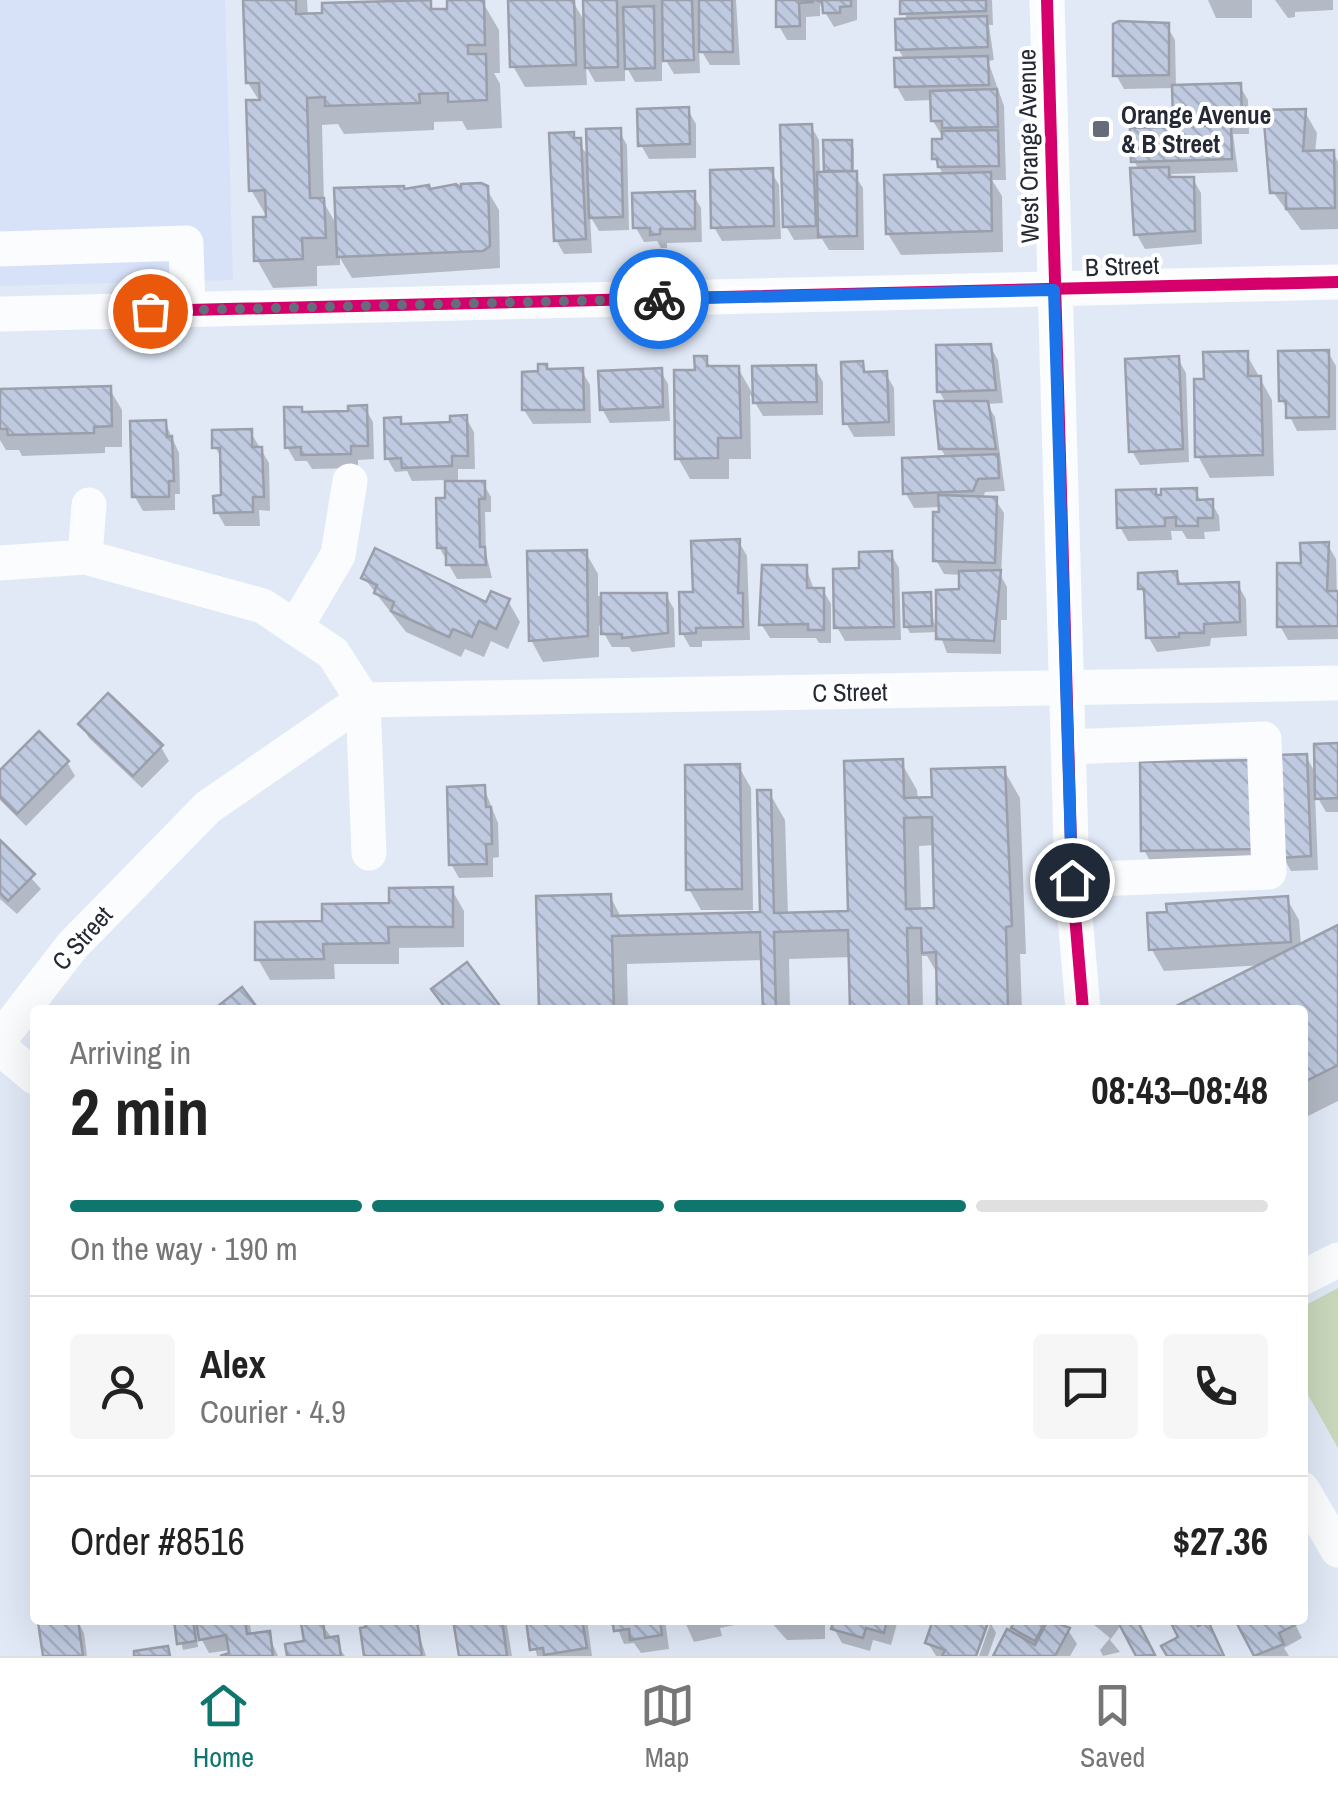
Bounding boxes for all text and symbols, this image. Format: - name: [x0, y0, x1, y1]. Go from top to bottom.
- street label: West Orange Avenue: [1009, 49, 1047, 243]
- place label: Orange Avenue & B Street: [1121, 98, 1271, 161]
- marker: Orange Avenue & B Street: [1090, 118, 1112, 140]
- street label: B Street: [1084, 248, 1160, 284]
- courier: [609, 249, 709, 349]
- pin: [108, 269, 193, 354]
- icon: bike: [632, 272, 687, 327]
- icon: bag: [123, 284, 178, 339]
- street label: C Street: [812, 674, 888, 710]
- pin: [1030, 838, 1115, 923]
- icon: home: [1045, 853, 1100, 908]
- street label: C Street: [44, 898, 120, 977]
- text: Arriving in: [70, 1031, 191, 1074]
- text: 08:43–08:48: [1091, 1065, 1268, 1116]
- text: 2 min: [70, 1068, 209, 1155]
- text: On the way · 190 m: [70, 1227, 298, 1270]
- button: person: [70, 1334, 175, 1439]
- button: chat: [1033, 1334, 1138, 1439]
- button: phone: [1163, 1334, 1268, 1439]
- text: Alex: [200, 1339, 266, 1390]
- text: Courier · 4.9: [200, 1390, 346, 1433]
- text: Order #8516: [70, 1516, 245, 1567]
- text: $27.36: [1173, 1516, 1268, 1567]
- tab: Home: [193, 1678, 254, 1776]
- tab: Map: [640, 1678, 695, 1776]
- tab: Saved: [1080, 1678, 1145, 1776]

